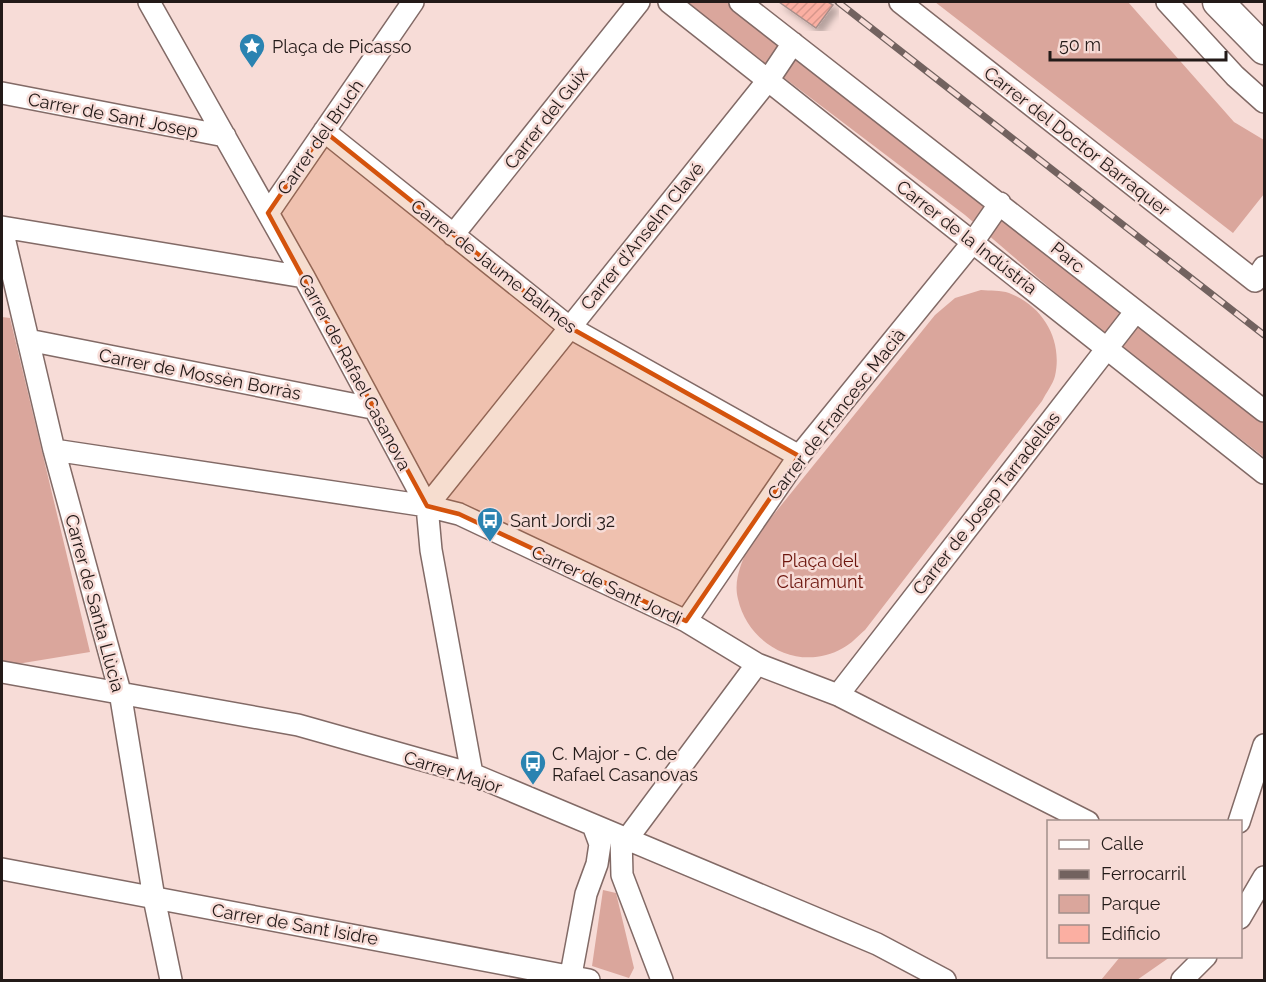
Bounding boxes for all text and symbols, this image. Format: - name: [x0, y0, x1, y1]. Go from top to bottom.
- scale bar: [1050, 24, 1226, 62]
- place icon: Plaça de Picasso: [237, 31, 267, 69]
- text: 50 m: [1059, 34, 1101, 55]
- place label: Plaça de Picasso: [272, 36, 412, 57]
- street label: Carrer del Doctor Barraquer: [980, 62, 1174, 220]
- street label: Carrer del Guix: [500, 63, 592, 173]
- street label: Carrer del Bruch: [272, 75, 368, 199]
- street label: Carrer de Sant Josep: [26, 88, 200, 142]
- street label: Carrer d'Anselm Clavé: [576, 158, 708, 314]
- street label: Carrer de la Indústria: [892, 176, 1042, 298]
- street label: Carrer de Jaume Balmes: [407, 195, 581, 337]
- street label: Parc: [1047, 237, 1089, 277]
- street label: Carrer de Rafael Casanova: [294, 270, 416, 474]
- street label: Carrer de Francesc Macià: [763, 324, 909, 504]
- street label: Carrer de Mossèn Borràs: [97, 344, 303, 404]
- street label: Carrer de Josep Tarradellas: [908, 407, 1064, 599]
- bus stop icon: Sant Jordi 32: [475, 505, 505, 543]
- place label: Sant Jordi 32: [510, 510, 615, 531]
- street label: Carrer de Santa Llùcia: [61, 512, 129, 694]
- street label: Carrer de Sant Jordi: [528, 541, 686, 629]
- park label: Plaça del Claramunt: [777, 550, 863, 592]
- place label: C. Major - C. de Rafael Casanovas: [552, 743, 698, 785]
- street label: Carrer Major: [401, 746, 505, 798]
- bus stop icon: C. Major - C. de Rafael Casanovas: [518, 748, 548, 786]
- legend: [1047, 820, 1242, 958]
- text: Calle: [1101, 833, 1144, 854]
- text: Ferrocarril: [1101, 863, 1186, 884]
- text: Parque: [1101, 893, 1161, 914]
- street label: Carrer de Sant Isidre: [210, 899, 380, 949]
- text: Edificio: [1101, 923, 1161, 944]

